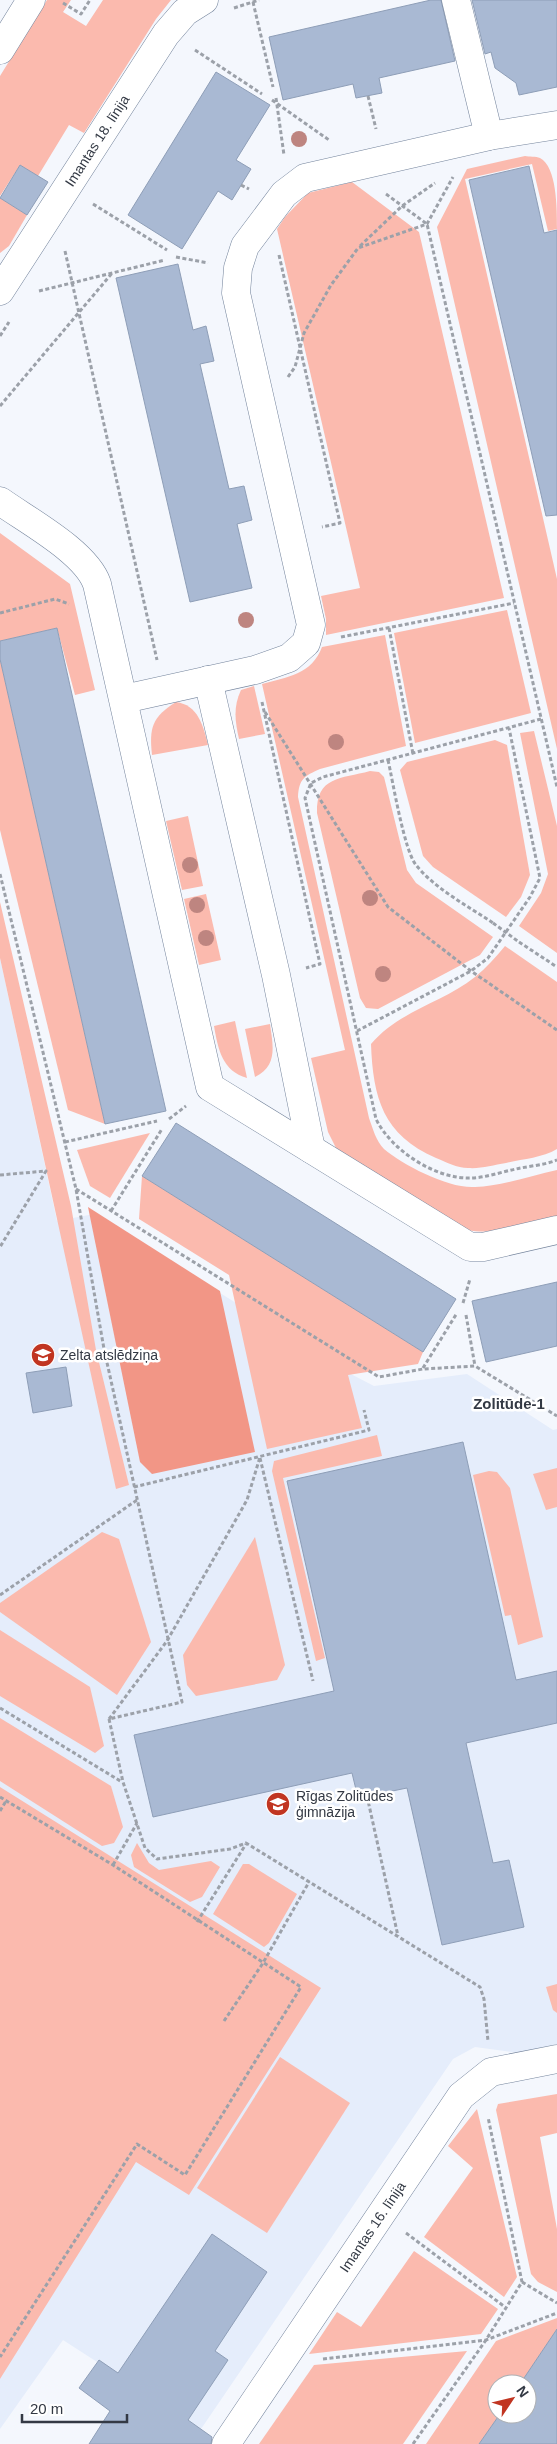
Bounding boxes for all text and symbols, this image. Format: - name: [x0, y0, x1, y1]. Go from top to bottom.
- street label: Imantas 18. līnija: [62, 92, 133, 189]
- school or university icon: Zelta atslēdziņa: [30, 1342, 56, 1368]
- place label: Zelta atslēdziņa: [60, 1347, 158, 1363]
- district label: Zolitūde-1: [473, 1395, 545, 1412]
- place label: Rīgas Zolitūdes ģimnāzija: [296, 1788, 393, 1820]
- school or university icon: Rīgas Zolitūdes ģimnāzija: [265, 1791, 291, 1817]
- street label: Imantas 16. līnija: [336, 2178, 409, 2275]
- north arrow: [487, 2374, 537, 2424]
- text: N: [513, 2383, 532, 2400]
- scale bar: [22, 2392, 128, 2424]
- text: 20 m: [30, 2400, 63, 2417]

